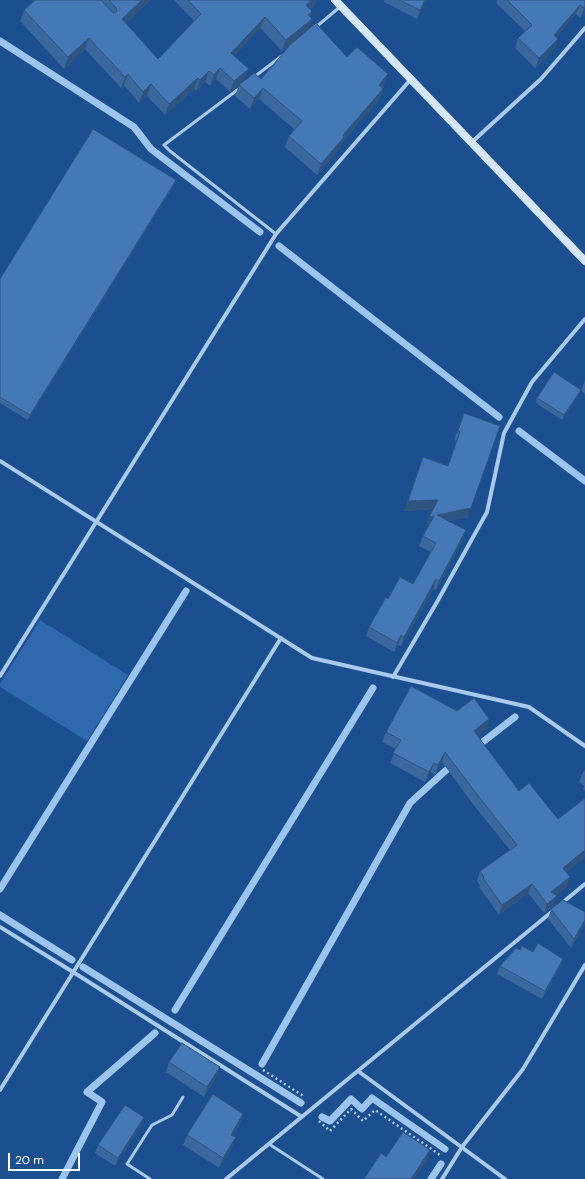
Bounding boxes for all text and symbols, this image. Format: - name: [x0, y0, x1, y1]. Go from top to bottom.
- scale bar: [10, 1145, 82, 1171]
- text: 20 m: [15, 1152, 44, 1168]

